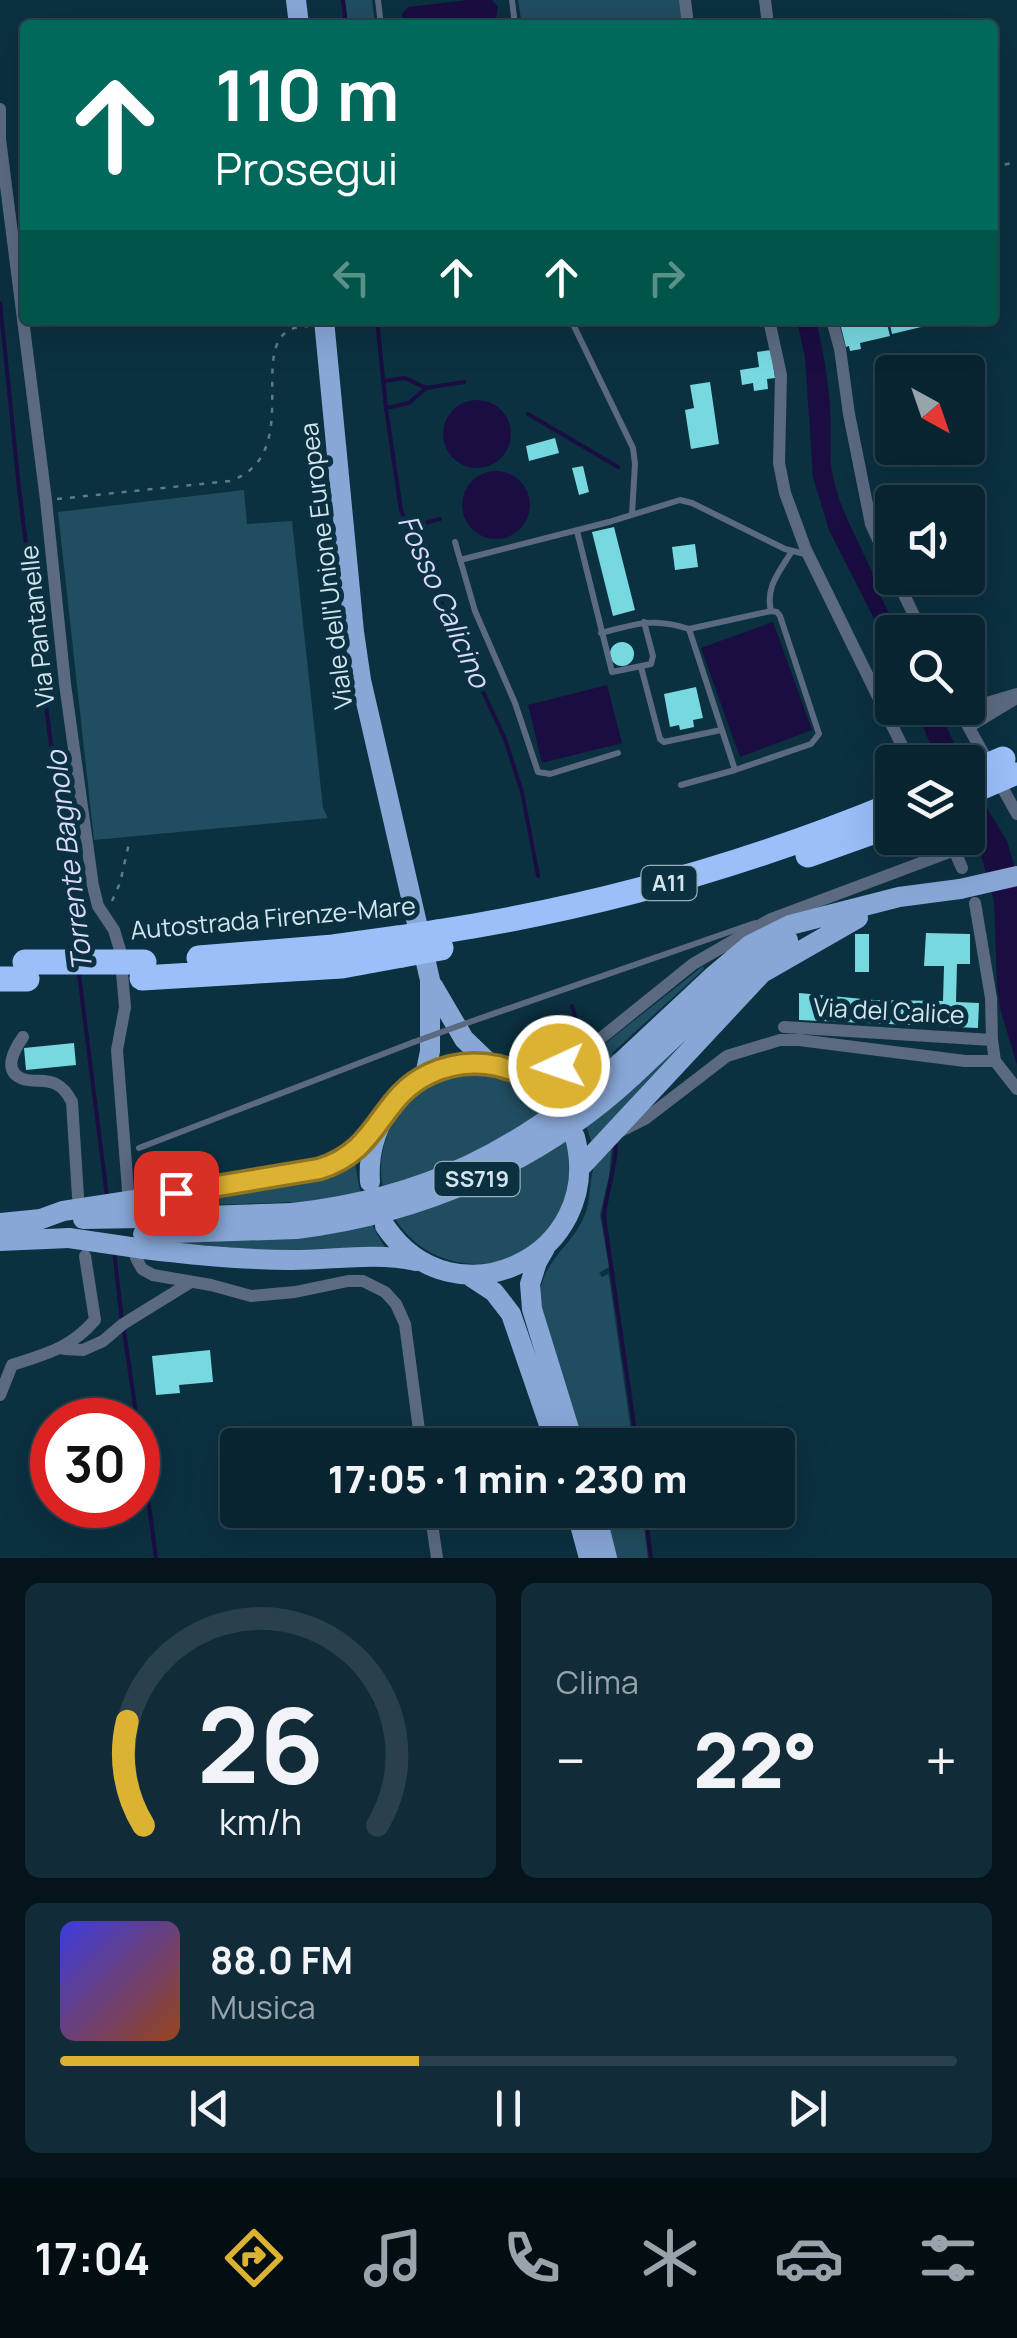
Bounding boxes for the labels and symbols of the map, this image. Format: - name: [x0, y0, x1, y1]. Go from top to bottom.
- north arrow: [875, 355, 985, 465]
- street label: Viale dell'Unione Europea: [291, 421, 360, 711]
- water label: Fosso Calicino: [390, 508, 500, 694]
- street label: Via Pantanelle: [11, 544, 62, 709]
- water label: Torrente Bagnolo: [35, 747, 100, 973]
- road number: A11: [642, 866, 696, 900]
- street label: Autostrada Firenze-Mare: [129, 888, 417, 947]
- street label: Via del Calice: [813, 989, 965, 1032]
- position arrow: [507, 1014, 611, 1118]
- pin: [134, 1151, 219, 1236]
- road number: SS719: [434, 1162, 520, 1196]
- speed limit sign: 30: [30, 1398, 160, 1528]

